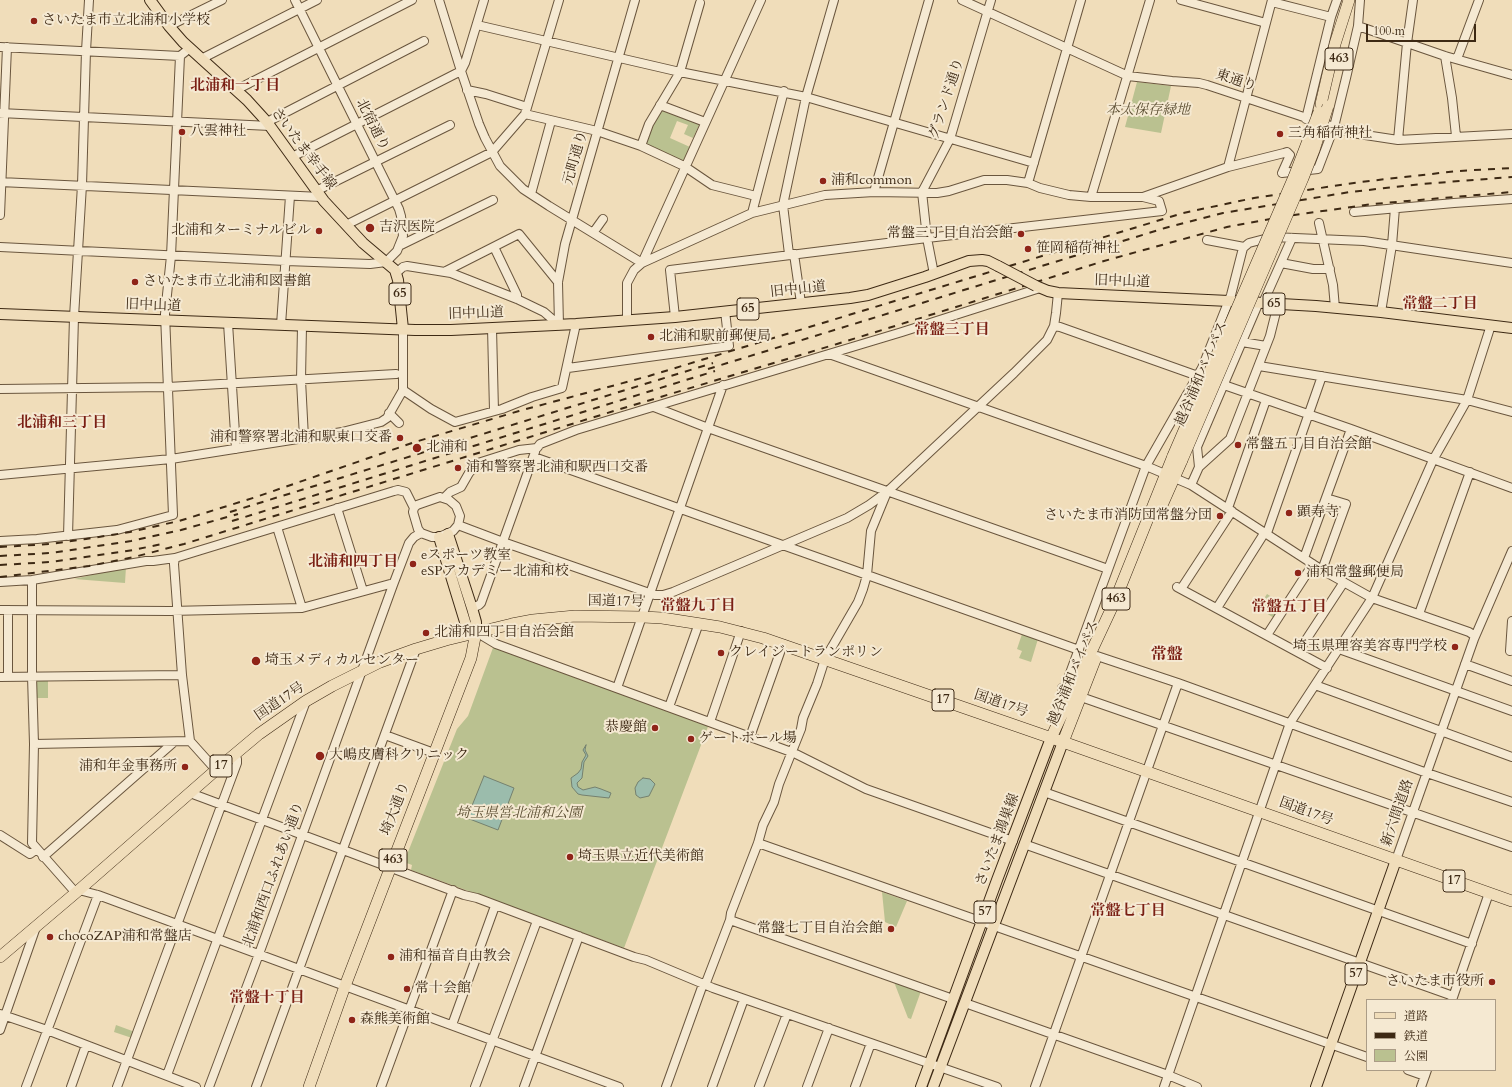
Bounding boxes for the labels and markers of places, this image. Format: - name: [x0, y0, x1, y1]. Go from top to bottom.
- place label: さいたま市立北浦和小学校: [42, 13, 210, 29]
- marker: さいたま市立北浦和小学校: [29, 16, 39, 26]
- place label: 八雲神社: [190, 124, 246, 140]
- place label: 三角稲荷神社: [1288, 126, 1372, 142]
- marker: 八雲神社: [177, 127, 187, 137]
- marker: 三角稲荷神社: [1275, 129, 1285, 139]
- place label: 浦和common: [831, 173, 912, 189]
- marker: 浦和common: [818, 176, 828, 186]
- place label: 吉沢医院: [379, 220, 435, 236]
- marker: 吉沢医院: [364, 222, 376, 234]
- place label: 北浦和ターミナルビル: [171, 223, 311, 239]
- marker: 北浦和ターミナルビル: [314, 226, 324, 236]
- place label: 常盤三丁目自治会館: [887, 226, 1013, 242]
- marker: 常盤三丁目自治会館: [1016, 229, 1026, 239]
- place label: 笹岡稲荷神社: [1036, 241, 1120, 257]
- marker: 笹岡稲荷神社: [1023, 244, 1033, 254]
- place label: さいたま市立北浦和図書館: [143, 274, 311, 290]
- marker: さいたま市立北浦和図書館: [130, 277, 140, 287]
- place label: 北浦和駅前郵便局: [659, 329, 771, 345]
- marker: 北浦和駅前郵便局: [646, 332, 656, 342]
- place label: 浦和警察署北浦和駅東口交番: [210, 430, 392, 446]
- marker: 浦和警察署北浦和駅東口交番: [395, 433, 405, 443]
- place label: 常盤五丁目自治会館: [1246, 437, 1372, 453]
- place label: 北浦和: [426, 440, 468, 456]
- marker: 常盤五丁目自治会館: [1233, 440, 1243, 450]
- marker: 北浦和: [411, 442, 423, 454]
- place label: 浦和警察署北浦和駅西口交番: [466, 460, 648, 476]
- marker: 浦和警察署北浦和駅西口交番: [453, 463, 463, 473]
- place label: 顕寿寺: [1297, 505, 1339, 521]
- place label: さいたま市消防団常盤分団: [1044, 508, 1212, 524]
- marker: 顕寿寺: [1284, 508, 1294, 518]
- marker: さいたま市消防団常盤分団: [1215, 511, 1225, 521]
- place label: eスポーツ教室 eSPアカデミー北浦和校: [421, 548, 569, 580]
- marker: eスポーツ教室 eSPアカデミー北浦和校: [408, 559, 418, 569]
- place label: 浦和常盤郵便局: [1306, 565, 1404, 581]
- marker: 浦和常盤郵便局: [1293, 568, 1303, 578]
- place label: 北浦和四丁目自治会館: [434, 625, 574, 641]
- marker: 北浦和四丁目自治会館: [421, 628, 431, 638]
- place label: 埼玉県理容美容専門学校: [1293, 639, 1447, 655]
- marker: 埼玉県理容美容専門学校: [1450, 642, 1460, 652]
- place label: クレイジートランポリン: [729, 645, 883, 661]
- marker: クレイジートランポリン: [716, 648, 726, 658]
- place label: 埼玉メディカルセンター: [265, 653, 419, 669]
- marker: 埼玉メディカルセンター: [250, 655, 262, 667]
- place label: 恭慶館: [605, 720, 647, 736]
- marker: 恭慶館: [650, 723, 660, 733]
- place label: ゲートボール場: [699, 731, 797, 747]
- marker: ゲートボール場: [686, 734, 696, 744]
- place label: 大嶋皮膚科クリニック: [329, 748, 469, 764]
- marker: 大嶋皮膚科クリニック: [314, 750, 326, 762]
- place label: 浦和年金事務所: [79, 759, 177, 775]
- marker: 浦和年金事務所: [180, 762, 190, 772]
- place label: 埼玉県立近代美術館: [578, 849, 704, 865]
- marker: 埼玉県立近代美術館: [565, 852, 575, 862]
- place label: 常盤七丁目自治会館: [757, 921, 883, 937]
- marker: 常盤七丁目自治会館: [886, 924, 896, 934]
- place label: chocoZAP浦和常盤店: [58, 929, 192, 945]
- marker: chocoZAP浦和常盤店: [45, 932, 55, 942]
- place label: 浦和福音自由教会: [399, 949, 511, 965]
- marker: 浦和福音自由教会: [386, 952, 396, 962]
- place label: さいたま市役所: [1386, 974, 1484, 990]
- marker: さいたま市役所: [1487, 977, 1497, 987]
- place label: 常十会館: [415, 981, 471, 997]
- marker: 常十会館: [402, 984, 412, 994]
- place label: 森熊美術館: [360, 1012, 430, 1028]
- marker: 森熊美術館: [347, 1015, 357, 1025]

